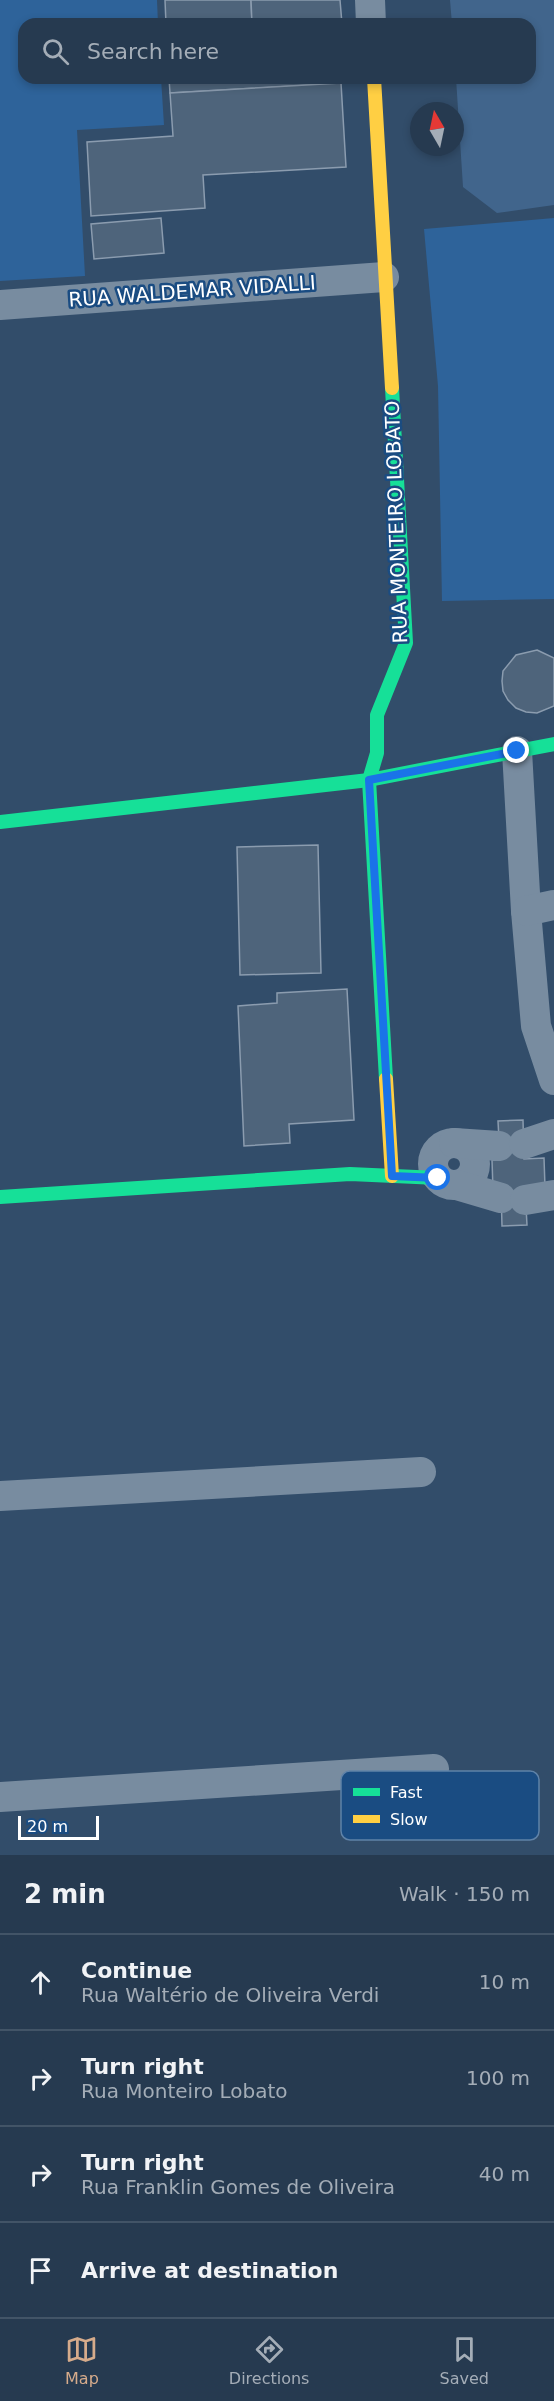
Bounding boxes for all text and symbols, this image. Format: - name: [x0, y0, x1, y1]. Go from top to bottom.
- search box: [18, 18, 536, 84]
- icon: search: [39, 35, 72, 68]
- text: Search here: [87, 39, 219, 64]
- north arrow: [410, 102, 464, 156]
- street label: RUA WALDEMAR VIDALLI: [68, 270, 316, 312]
- street label: RUA MONTEIRO LOBATO: [380, 400, 412, 644]
- route end: [503, 737, 529, 763]
- route start: [424, 1164, 450, 1190]
- legend: [341, 1771, 539, 1840]
- text: Fast: [390, 1783, 422, 1802]
- text: Slow: [390, 1810, 427, 1829]
- scale bar: [18, 1813, 99, 1840]
- text: 20 m: [27, 1817, 68, 1836]
- text: 2 min: [24, 1879, 106, 1909]
- text: Walk · 150 m: [399, 1882, 530, 1906]
- text: Continue: [81, 1958, 192, 1983]
- icon: ahead: [24, 1966, 57, 1999]
- text: 10 m: [479, 1970, 530, 1994]
- text: Rua Waltério de Oliveira Verdi: [81, 1983, 379, 2007]
- text: Turn right: [81, 2054, 204, 2079]
- icon: right: [24, 2062, 57, 2095]
- text: 100 m: [466, 2066, 530, 2090]
- text: Rua Monteiro Lobato: [81, 2079, 288, 2103]
- text: Turn right: [81, 2150, 204, 2175]
- icon: right: [24, 2158, 57, 2191]
- text: 40 m: [479, 2162, 530, 2186]
- text: Rua Franklin Gomes de Oliveira: [81, 2175, 395, 2199]
- icon: arrive: [24, 2254, 57, 2287]
- text: Arrive at destination: [81, 2258, 338, 2283]
- tab: Map: [65, 2333, 99, 2388]
- tab: Directions: [229, 2333, 309, 2388]
- tab: Saved: [440, 2333, 489, 2388]

